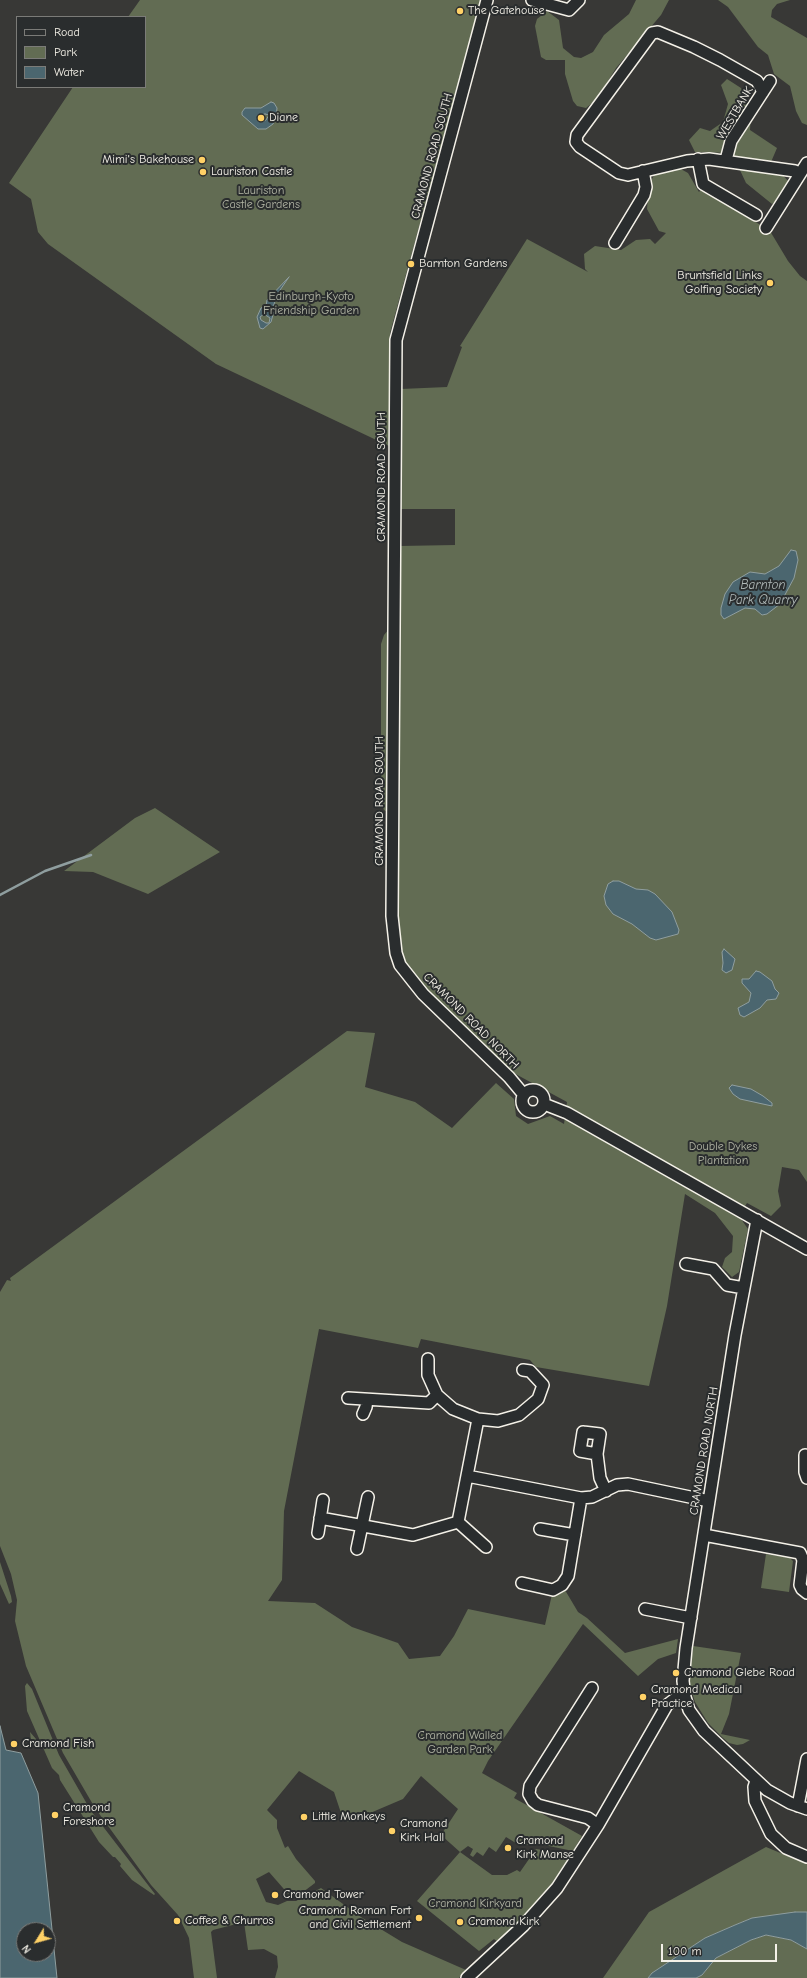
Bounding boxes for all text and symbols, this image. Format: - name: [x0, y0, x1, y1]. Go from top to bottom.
- place label: The Gatehouse: [468, 4, 544, 18]
- marker: The Gatehouse: [455, 6, 465, 16]
- legend: [16, 16, 146, 88]
- text: Road: [54, 25, 80, 39]
- text: Park: [54, 45, 77, 59]
- text: Water: [54, 65, 84, 79]
- street label: WESTBANK: [713, 84, 757, 142]
- street label: CRAMOND ROAD SOUTH: [408, 92, 456, 220]
- place label: Diane: [269, 111, 298, 125]
- marker: Diane: [256, 113, 266, 123]
- place label: Mimi's Bakehouse: [102, 153, 194, 167]
- marker: Mimi's Bakehouse: [197, 155, 207, 165]
- place label: Lauriston Castle: [211, 165, 292, 179]
- marker: Lauriston Castle: [198, 167, 208, 177]
- park label: Lauriston Castle Gardens: [222, 184, 300, 212]
- place label: Barnton Gardens: [419, 257, 507, 271]
- marker: Barnton Gardens: [406, 259, 416, 269]
- place label: Bruntsfield Links Golfing Society: [677, 269, 762, 297]
- marker: Bruntsfield Links Golfing Society: [765, 278, 775, 288]
- park label: Edinburgh-Kyoto Friendship Garden: [263, 290, 359, 318]
- street label: CRAMOND ROAD SOUTH: [375, 412, 389, 542]
- water label: Barnton Park Quarry: [729, 577, 797, 608]
- street label: CRAMOND ROAD SOUTH: [373, 736, 387, 866]
- street label: CRAMOND ROAD NORTH: [420, 970, 522, 1072]
- park label: Double Dykes Plantation: [689, 1140, 757, 1168]
- street label: CRAMOND ROAD NORTH: [687, 1386, 721, 1516]
- place label: Cramond Glebe Road: [684, 1666, 795, 1680]
- marker: Cramond Glebe Road: [671, 1668, 681, 1678]
- place label: Cramond Medical Practice: [651, 1683, 742, 1711]
- marker: Cramond Medical Practice: [638, 1692, 648, 1702]
- park label: Cramond Walled Garden Park: [418, 1729, 502, 1757]
- place label: Cramond Fish: [22, 1737, 94, 1751]
- marker: Cramond Fish: [9, 1739, 19, 1749]
- place label: Cramond Foreshore: [63, 1801, 114, 1829]
- marker: Cramond Foreshore: [50, 1810, 60, 1820]
- place label: Little Monkeys: [312, 1810, 385, 1824]
- marker: Little Monkeys: [299, 1812, 309, 1822]
- place label: Cramond Kirk Hall: [400, 1817, 447, 1845]
- marker: Cramond Kirk Hall: [387, 1826, 397, 1836]
- place label: Cramond Kirk Manse: [516, 1834, 574, 1862]
- marker: Cramond Kirk Manse: [503, 1843, 513, 1853]
- place label: Cramond Tower: [283, 1888, 364, 1902]
- marker: Cramond Tower: [270, 1890, 280, 1900]
- park label: Cramond Kirkyard: [428, 1897, 522, 1911]
- place label: Cramond Roman Fort and Civil Settlement: [299, 1904, 411, 1932]
- marker: Cramond Roman Fort and Civil Settlement: [414, 1913, 424, 1923]
- place label: Coffee & Churros: [185, 1914, 273, 1928]
- place label: Cramond Kirk: [468, 1915, 539, 1929]
- marker: Coffee & Churros: [172, 1916, 182, 1926]
- marker: Cramond Kirk: [455, 1917, 465, 1927]
- north arrow: [16, 1922, 56, 1962]
- scale bar: [663, 1936, 779, 1962]
- text: N: [19, 1942, 34, 1956]
- text: 100 m: [668, 1944, 701, 1958]

